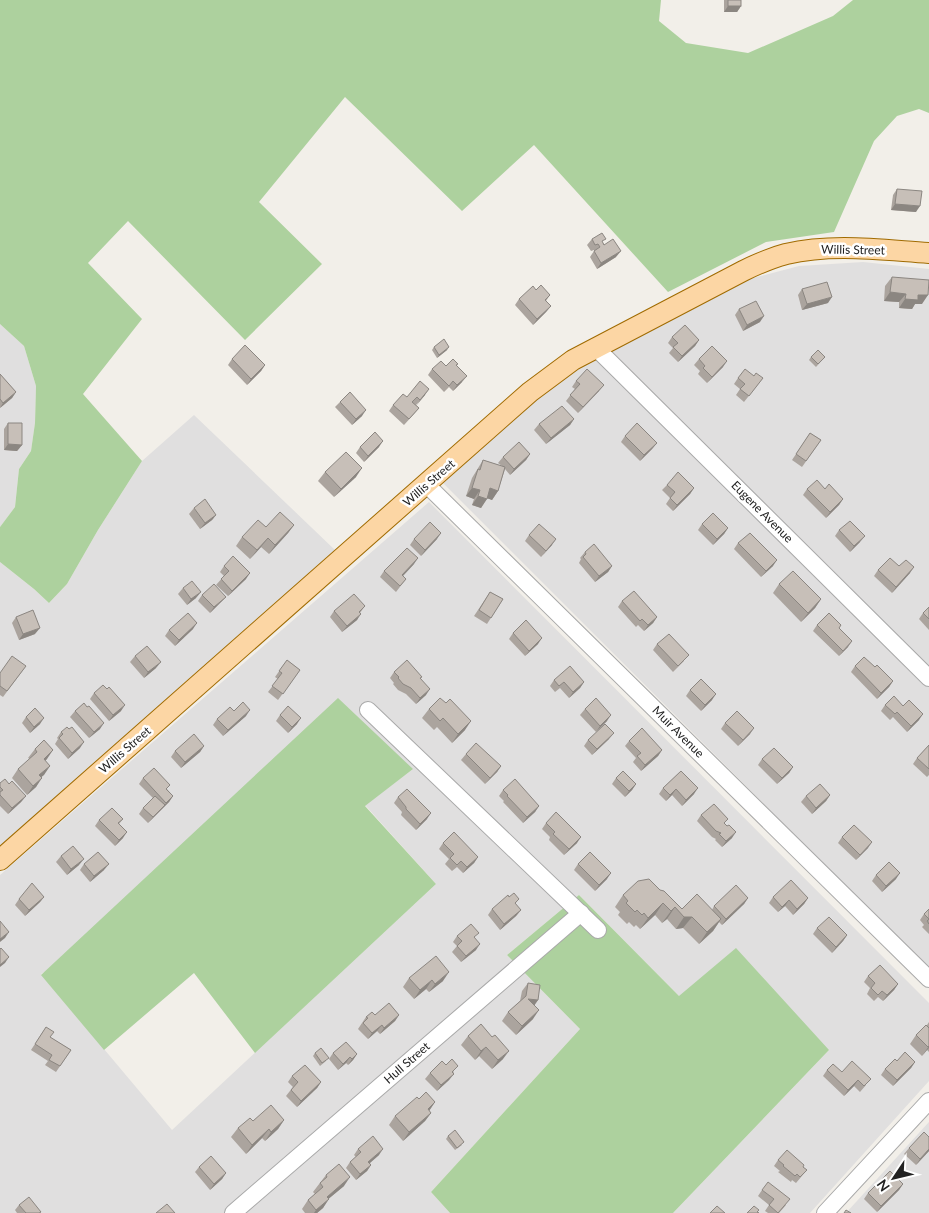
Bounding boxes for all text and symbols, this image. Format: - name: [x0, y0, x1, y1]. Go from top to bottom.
- street label: Willis Street: [821, 241, 886, 258]
- street label: Willis Street: [400, 456, 458, 509]
- street label: Eugene Avenue: [728, 478, 796, 546]
- street label: Muir Avenue: [649, 703, 707, 761]
- street label: Willis Street: [96, 723, 154, 776]
- street label: Hull Street: [381, 1038, 433, 1087]
- north arrow: [869, 1153, 919, 1203]
- text: N: [873, 1176, 893, 1195]

